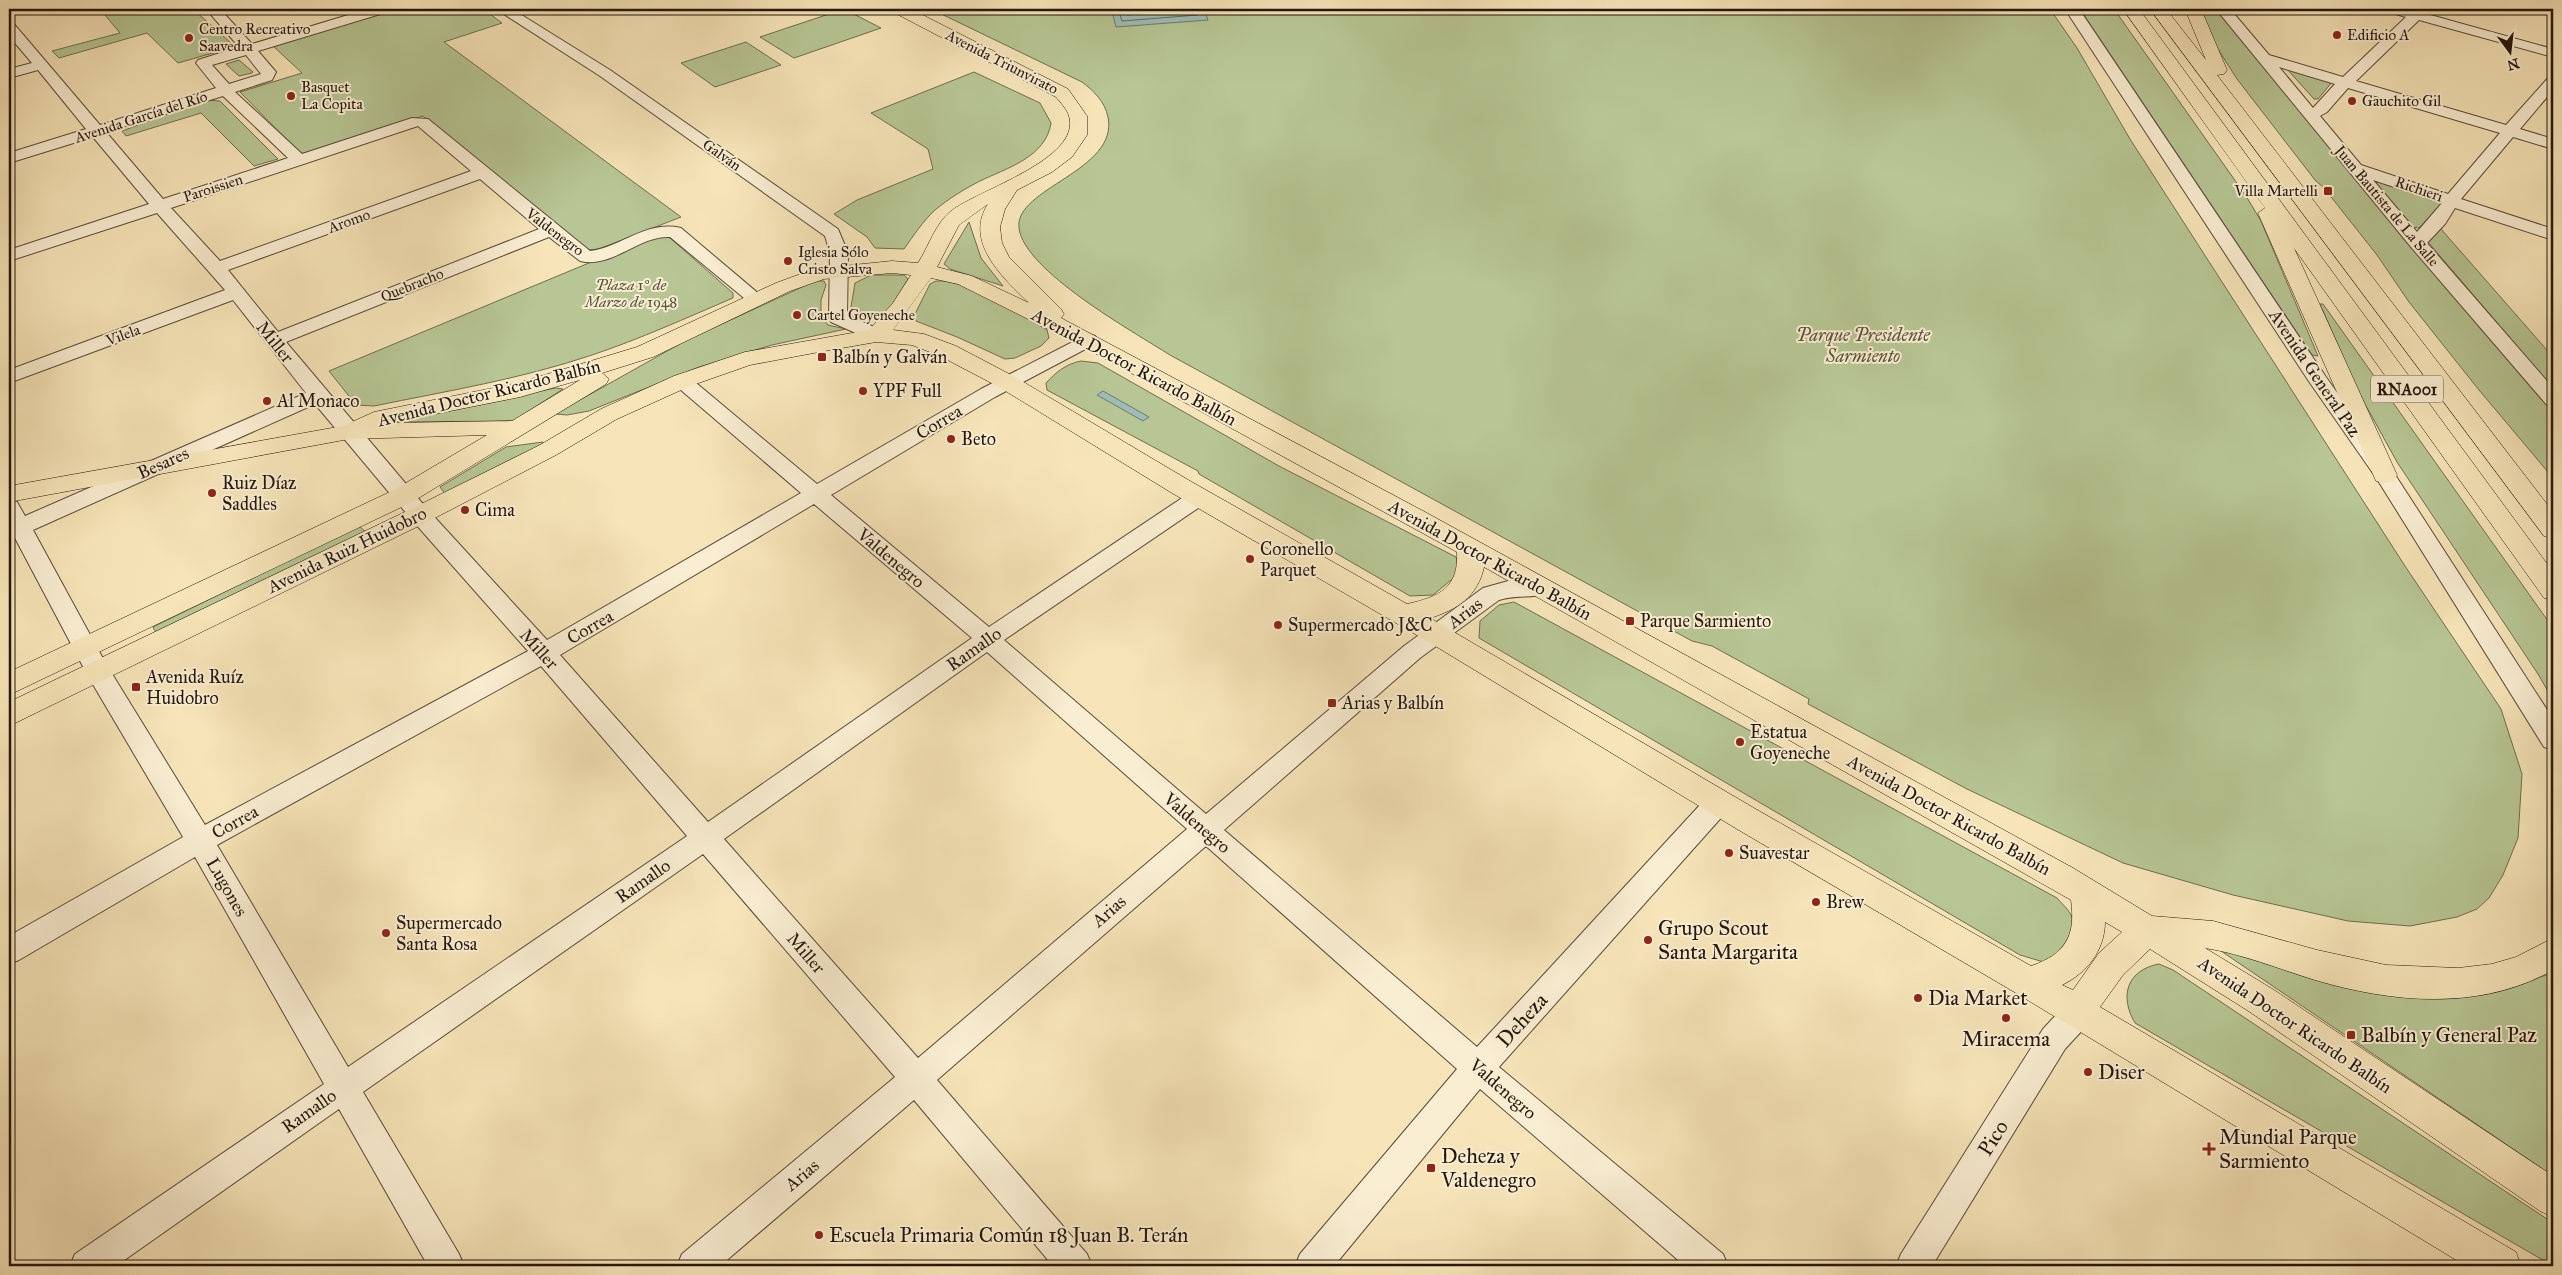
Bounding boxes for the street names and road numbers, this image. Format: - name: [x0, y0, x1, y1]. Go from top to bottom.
- street label: Avenida Triunvirato: [942, 25, 1062, 98]
- street label: Avenida García del Río: [72, 87, 210, 147]
- street label: Galván: [699, 135, 745, 175]
- street label: Juan Bautista de La Salle: [2329, 140, 2443, 271]
- street label: Paroissien: [181, 170, 245, 206]
- street label: Richieri: [2393, 172, 2445, 206]
- street label: Valdenegro: [522, 204, 588, 260]
- street label: Aromo: [325, 205, 373, 237]
- street label: Quebracho: [378, 264, 446, 306]
- street label: Avenida Doctor Ricardo Balbín: [1027, 303, 1240, 431]
- street label: Avenida General Paz: [2264, 304, 2366, 441]
- street label: Miller: [252, 317, 299, 368]
- street label: Vilela: [102, 320, 143, 350]
- street label: Avenida Doctor Ricardo Balbín: [374, 355, 603, 432]
- road number: RNA001: [2371, 376, 2443, 402]
- street label: Correa: [912, 400, 966, 444]
- street label: Besares: [134, 442, 192, 484]
- street label: Avenida Doctor Ricardo Balbín: [1384, 494, 1596, 625]
- street label: Avenida Ruiz Huidobro: [263, 502, 430, 599]
- street label: Valdenegro: [851, 523, 929, 593]
- street label: Arias: [1442, 593, 1487, 634]
- street label: Correa: [563, 605, 617, 649]
- street label: Ramallo: [942, 622, 1006, 676]
- street label: Miller: [515, 624, 563, 674]
- street label: Avenida Doctor Ricardo Balbín: [1843, 749, 2055, 880]
- street label: Valdenegro: [1158, 787, 1235, 859]
- street label: Correa: [208, 800, 262, 844]
- street label: Lugones: [201, 854, 253, 921]
- street label: Ramallo: [611, 854, 675, 908]
- street label: Arias: [1087, 890, 1131, 932]
- street label: Miller: [782, 928, 830, 978]
- street label: Avenida Doctor Ricardo Balbín: [2193, 951, 2396, 1098]
- street label: Deheza: [1491, 987, 1553, 1053]
- street label: Valdenegro: [1464, 1053, 1541, 1125]
- street label: Ramallo: [277, 1084, 341, 1138]
- street label: Pico: [1972, 1115, 2014, 1161]
- street label: Arias: [780, 1154, 824, 1196]

